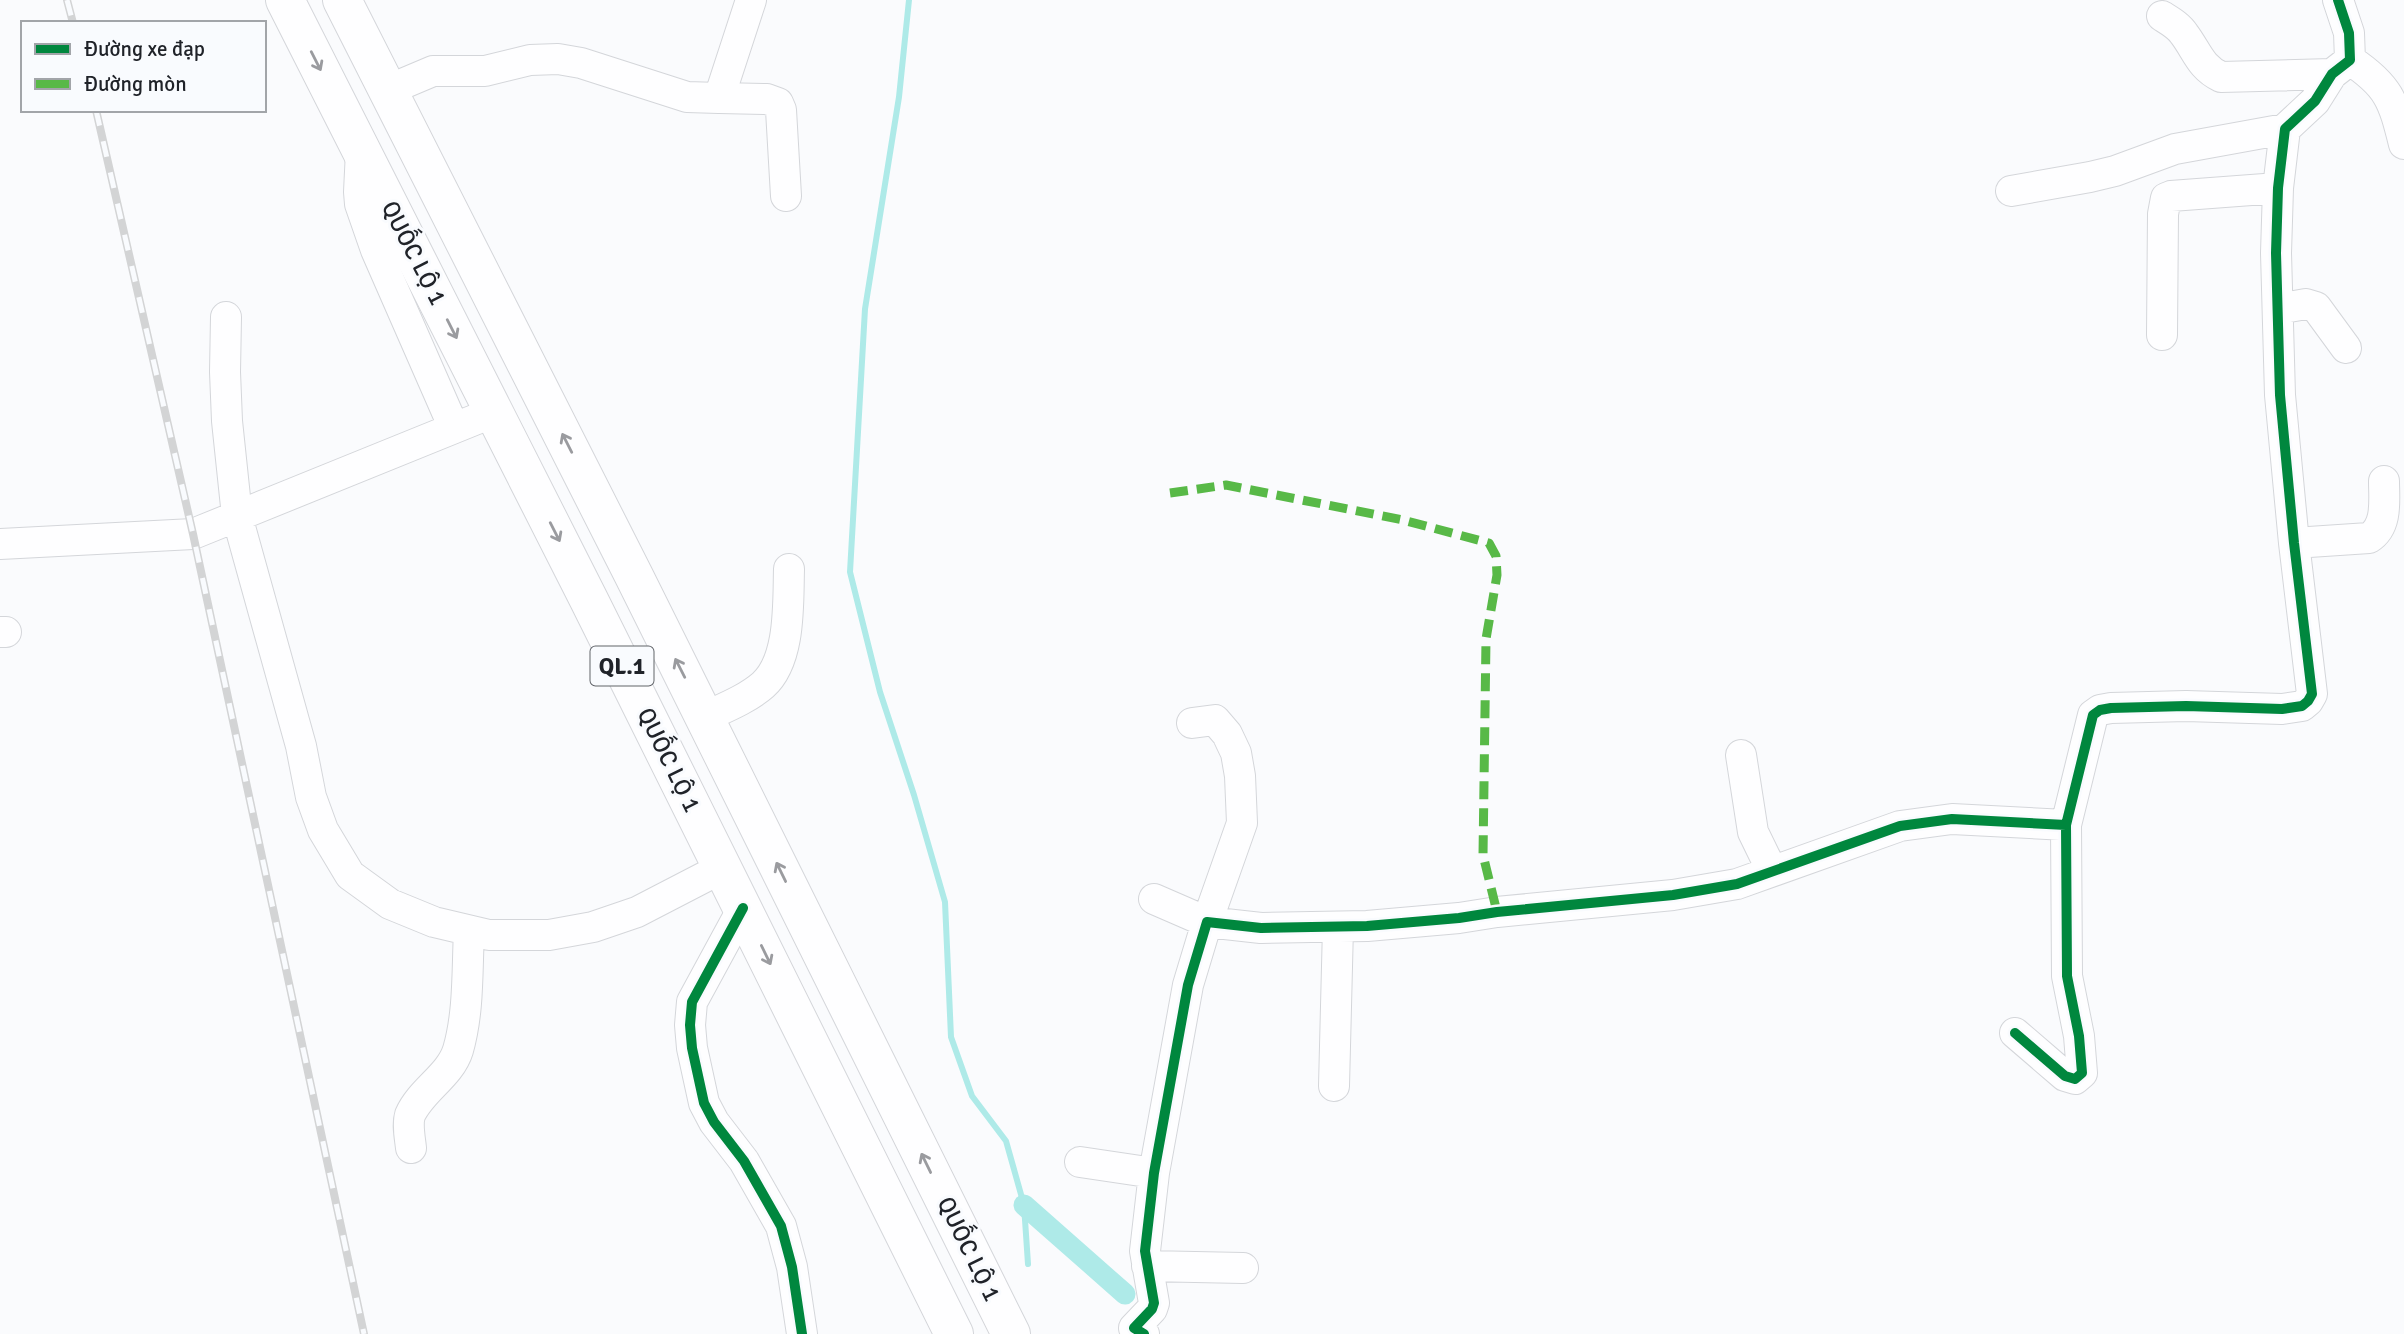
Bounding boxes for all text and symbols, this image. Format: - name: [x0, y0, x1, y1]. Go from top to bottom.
- legend: [21, 21, 266, 112]
- text: Đường xe đạp: [84, 36, 205, 62]
- one-way arrow: [309, 50, 323, 71]
- text: Đường mòn: [84, 71, 187, 97]
- street label: QUỐC LỘ 1: [375, 195, 456, 310]
- one-way arrow: [446, 318, 459, 339]
- one-way arrow: [559, 433, 573, 454]
- one-way arrow: [549, 521, 562, 542]
- road number: QL.1: [590, 646, 654, 686]
- one-way arrow: [673, 658, 687, 679]
- street label: QUỐC LỘ 1: [631, 701, 710, 817]
- one-way arrow: [774, 862, 788, 883]
- one-way arrow: [759, 944, 773, 965]
- one-way arrow: [919, 1153, 933, 1174]
- street label: QUỐC LỘ 1: [931, 1190, 1010, 1306]

